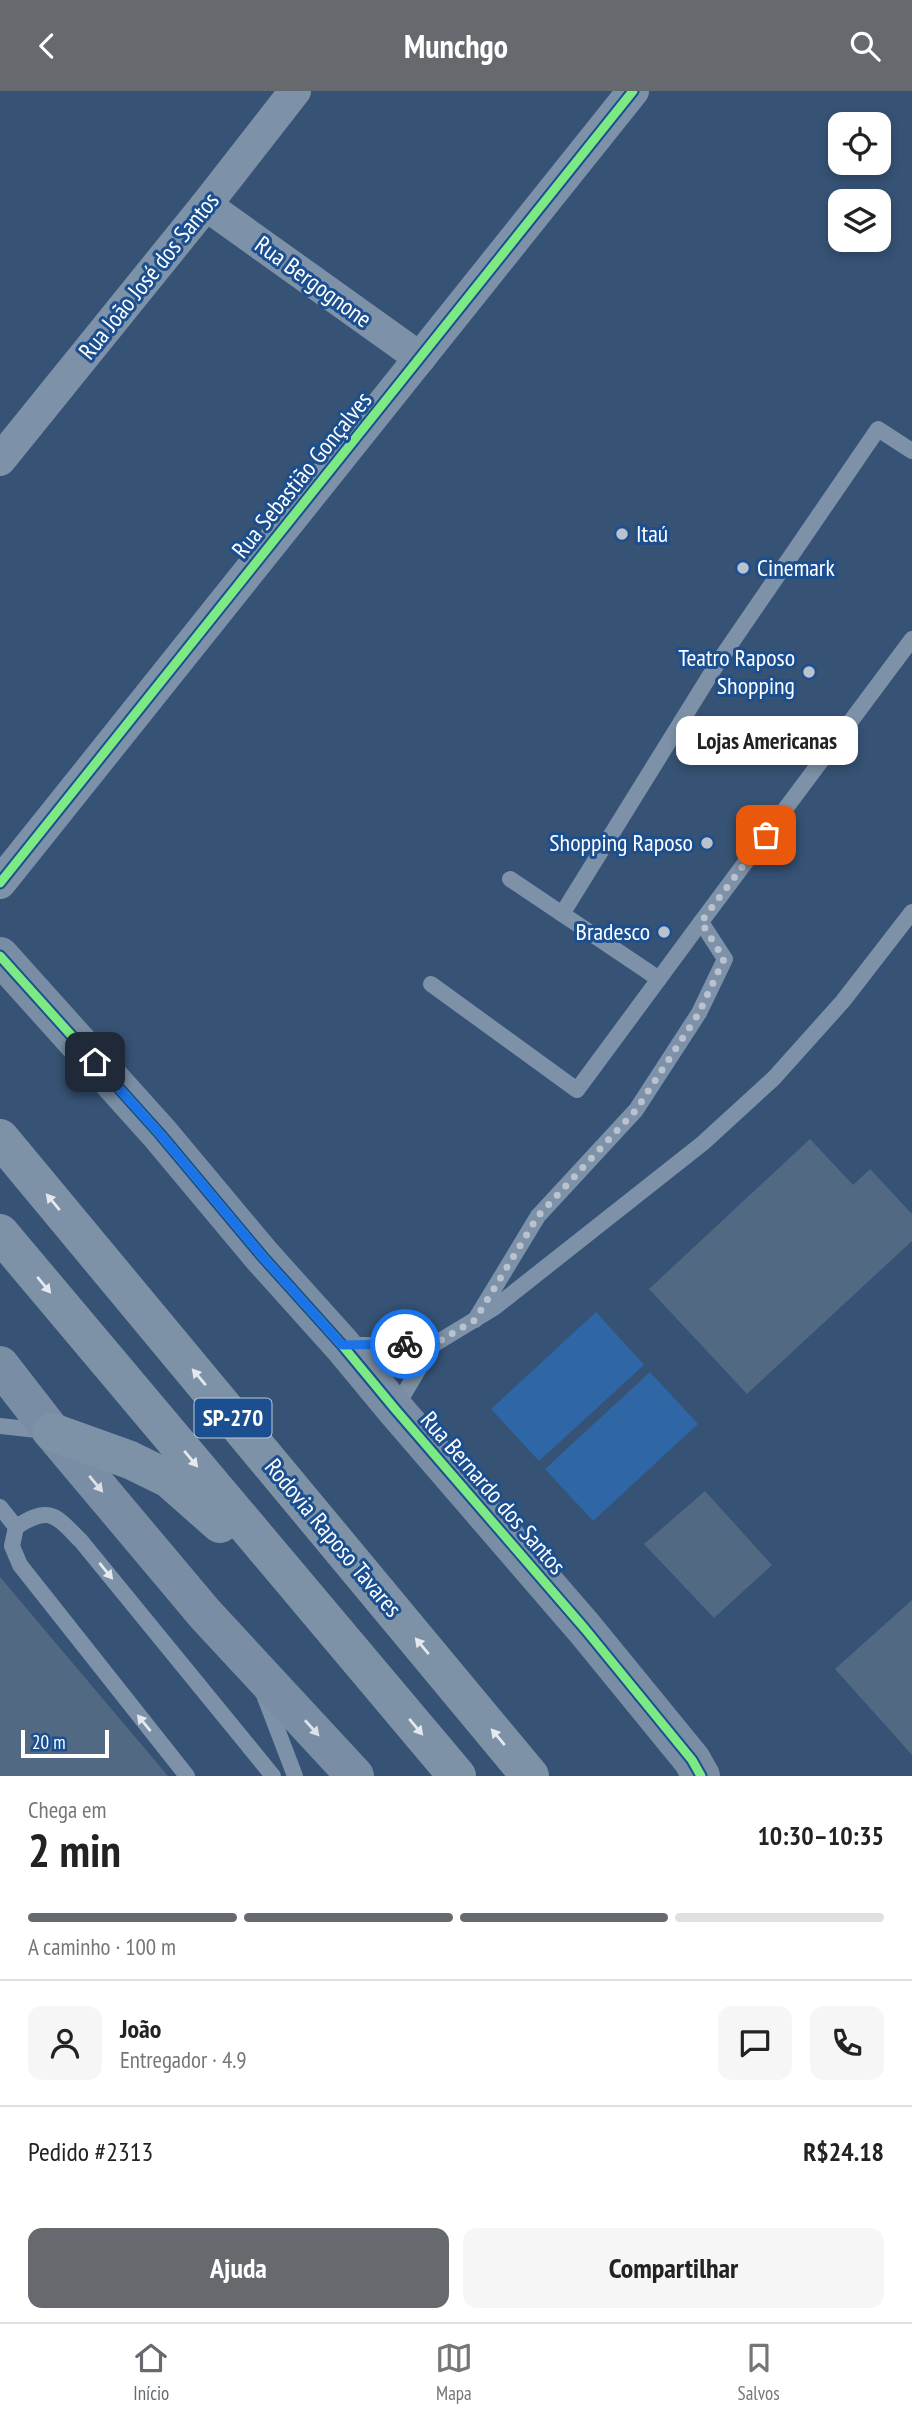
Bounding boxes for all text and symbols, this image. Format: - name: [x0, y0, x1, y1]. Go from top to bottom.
- text: Munchgo: [404, 25, 508, 67]
- icon: back: [28, 27, 66, 65]
- icon: search: [846, 27, 884, 65]
- map controls: [828, 112, 891, 252]
- button: locate: [828, 112, 891, 175]
- street label: Rua João José dos Santos: [72, 186, 226, 366]
- button: layers: [828, 189, 891, 252]
- street label: Rua Bergognone: [249, 229, 378, 334]
- street label: Rua Sebastião Gonçalves: [225, 385, 378, 564]
- place label: Itaú: [636, 518, 668, 549]
- marker: Itaú: [614, 526, 630, 542]
- place label: Cinemark: [757, 552, 835, 583]
- marker: Cinemark: [735, 560, 751, 576]
- place label: Teatro Raposo Shopping: [678, 642, 795, 701]
- marker: Teatro Raposo Shopping: [801, 664, 817, 680]
- callout: Lojas Americanas: [675, 716, 857, 765]
- text: Lojas Americanas: [697, 726, 837, 755]
- pin: [736, 805, 796, 865]
- icon: bag: [747, 816, 785, 854]
- place label: Shopping Raposo: [549, 827, 693, 858]
- marker: Shopping Raposo: [699, 835, 715, 851]
- place label: Bradesco: [576, 916, 650, 947]
- marker: Bradesco: [656, 924, 672, 940]
- pin: [65, 1032, 125, 1092]
- icon: home: [76, 1043, 114, 1081]
- one-way arrow: [45, 1193, 61, 1211]
- one-way arrow: [36, 1276, 51, 1293]
- courier: [370, 1309, 440, 1379]
- icon: bike: [386, 1325, 424, 1363]
- one-way arrow: [192, 1368, 207, 1385]
- road number: SP-270: [194, 1399, 272, 1437]
- street label: Rua Bernardo dos Santos: [414, 1405, 573, 1581]
- one-way arrow: [183, 1449, 198, 1467]
- street label: Rodovia Raposo Tavares: [258, 1452, 409, 1623]
- one-way arrow: [88, 1476, 103, 1493]
- one-way arrow: [98, 1561, 113, 1579]
- one-way arrow: [415, 1637, 430, 1655]
- one-way arrow: [137, 1714, 152, 1732]
- one-way arrow: [408, 1718, 423, 1735]
- one-way arrow: [304, 1719, 320, 1737]
- scale bar: [21, 1727, 108, 1759]
- one-way arrow: [491, 1729, 506, 1746]
- text: 20 m: [32, 1730, 66, 1754]
- text: Chega em: [28, 1795, 106, 1824]
- text: 10:30–10:35: [757, 1819, 884, 1852]
- text: 2 min: [28, 1820, 121, 1880]
- text: A caminho · 100 m: [28, 1932, 176, 1961]
- button: person: [28, 2006, 102, 2080]
- button: chat: [718, 2006, 792, 2080]
- button: phone: [810, 2006, 884, 2080]
- text: João: [120, 2012, 161, 2045]
- text: Entregador · 4.9: [120, 2045, 247, 2074]
- text: Pedido #2313: [28, 2135, 153, 2168]
- text: R$24.18: [803, 2135, 884, 2168]
- button: Ajuda: [28, 2228, 449, 2308]
- button: Compartilhar: [463, 2228, 884, 2308]
- tab: Início: [132, 2339, 170, 2405]
- tab: Mapa: [435, 2339, 473, 2405]
- tab: Salvos: [738, 2339, 780, 2405]

